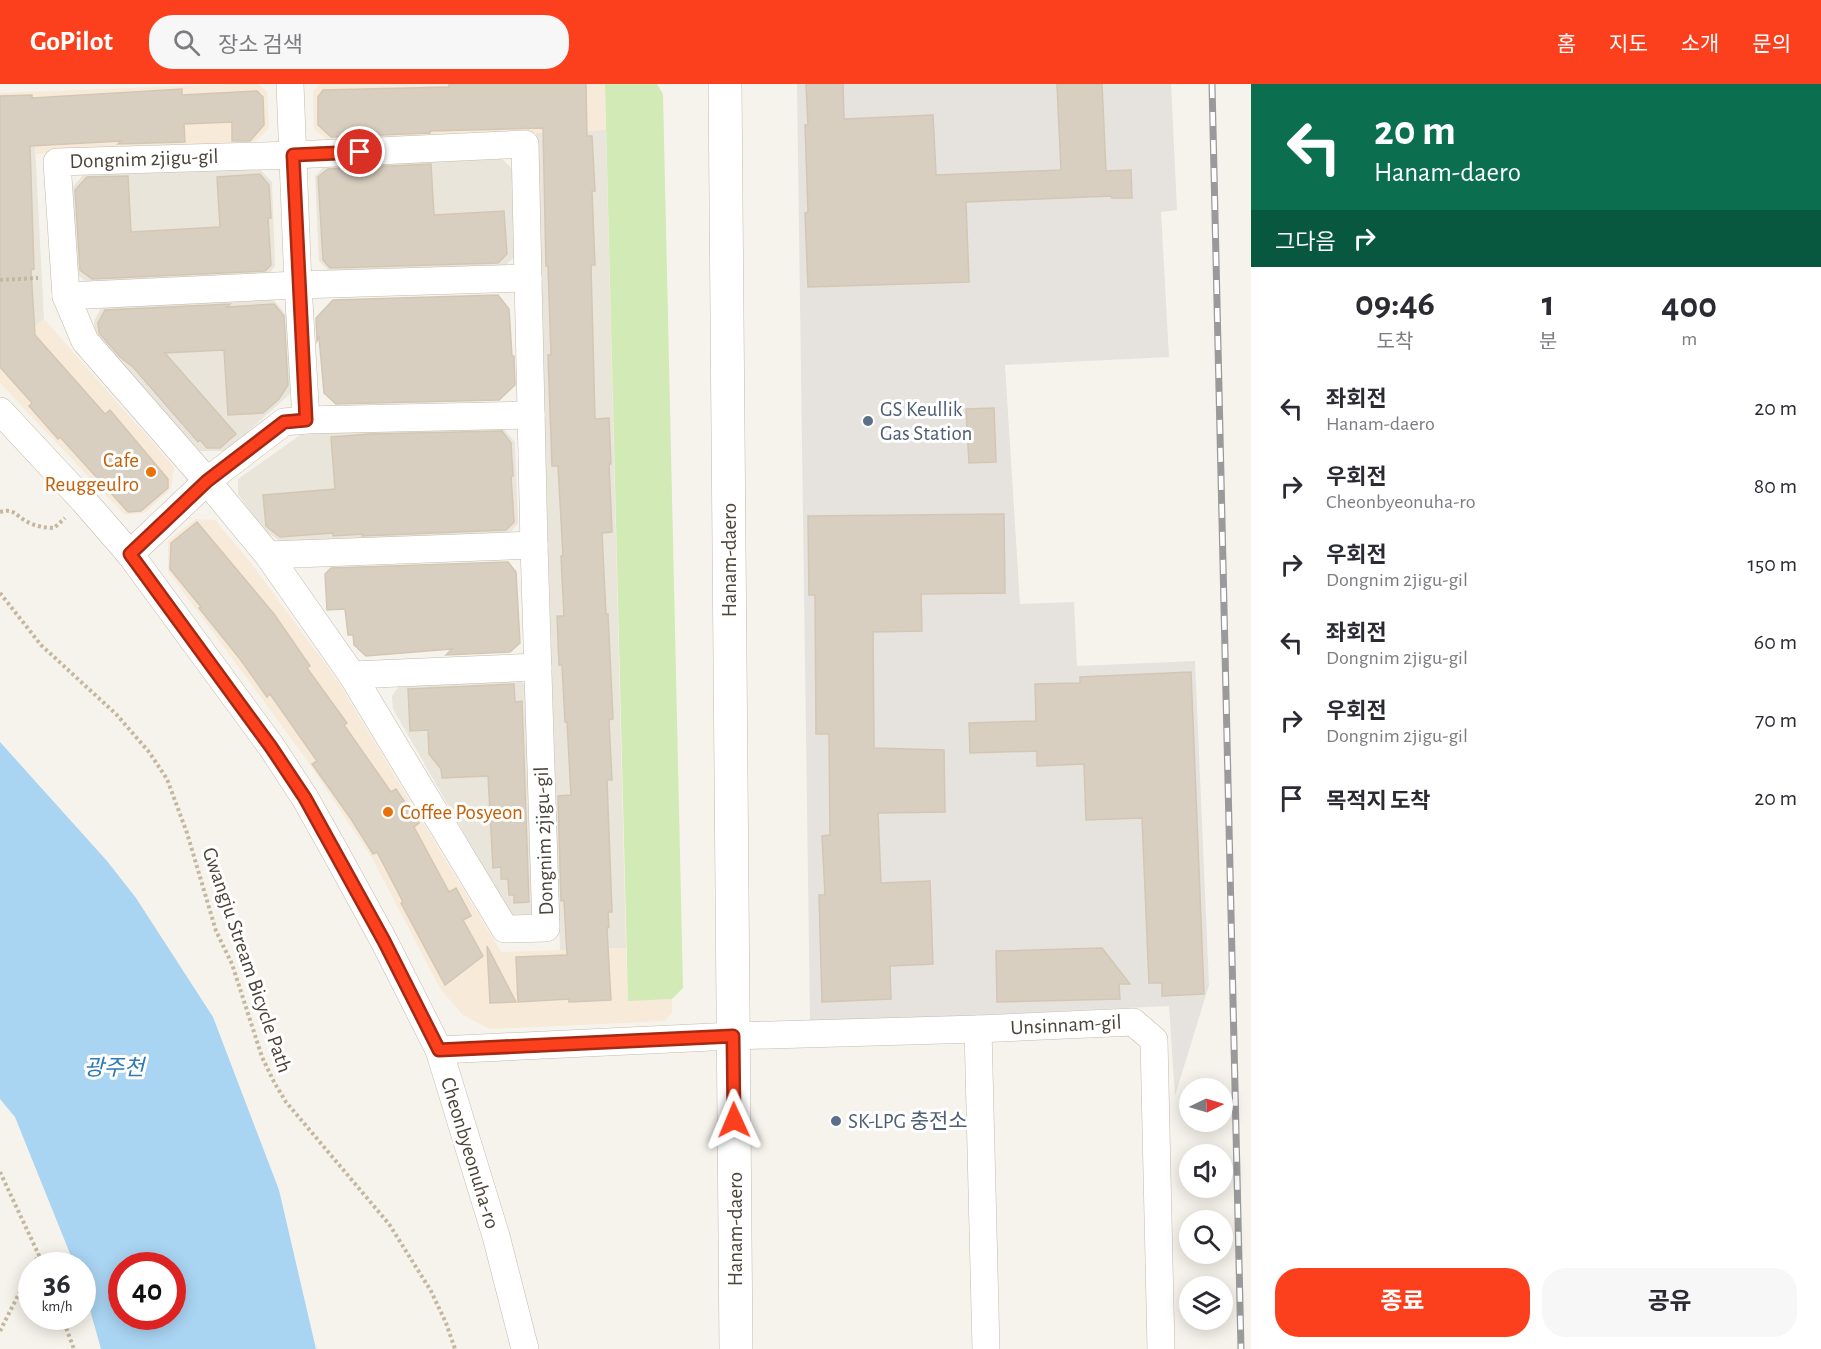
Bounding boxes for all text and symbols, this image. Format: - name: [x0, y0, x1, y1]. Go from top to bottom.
- search box: [149, 15, 569, 69]
- icon: search: [170, 26, 203, 59]
- text: GoPilot: [30, 28, 113, 56]
- text: 장소 검색: [218, 34, 303, 56]
- text: 홈: [1557, 34, 1576, 55]
- text: 지도: [1609, 34, 1648, 55]
- text: 소개: [1681, 34, 1719, 55]
- text: 문의: [1752, 34, 1791, 55]
- icon: left: [1275, 108, 1353, 186]
- text: 20 m: [1374, 110, 1456, 152]
- pin: [334, 126, 385, 177]
- icon: arrive: [343, 135, 376, 168]
- street label: Dongnim 2jigu-gil: [69, 146, 219, 172]
- text: Hanam-daero: [1374, 159, 1521, 186]
- icon: right: [1348, 222, 1381, 255]
- text: 그다음: [1275, 231, 1336, 253]
- text: 09:46: [1355, 286, 1435, 322]
- text: 1: [1542, 286, 1555, 322]
- text: 400: [1661, 288, 1717, 324]
- text: m: [1681, 329, 1697, 349]
- text: 도착: [1377, 332, 1413, 352]
- text: 분: [1539, 332, 1557, 352]
- text: 좌회전: [1326, 388, 1387, 410]
- icon: left: [1275, 392, 1308, 425]
- text: 20 m: [1754, 397, 1797, 419]
- place label: GS Keullik Gas Station: [880, 399, 972, 444]
- marker: GS Keullik Gas Station: [861, 414, 875, 428]
- text: Hanam-daero: [1326, 414, 1435, 434]
- place label: Cafe Reuggeulro: [45, 450, 139, 495]
- marker: Cafe Reuggeulro: [144, 465, 158, 479]
- text: 우회전: [1326, 466, 1387, 488]
- icon: right: [1275, 470, 1308, 503]
- text: 80 m: [1754, 475, 1797, 497]
- text: Cheonbyeonuha-ro: [1326, 492, 1476, 512]
- street label: Hanam-daero: [719, 503, 740, 617]
- text: 우회전: [1326, 544, 1387, 566]
- icon: right: [1275, 548, 1308, 581]
- text: 150 m: [1747, 553, 1797, 575]
- text: Dongnim 2jigu-gil: [1326, 570, 1468, 590]
- text: 좌회전: [1326, 622, 1387, 644]
- icon: left: [1275, 626, 1308, 659]
- text: 60 m: [1754, 631, 1797, 653]
- text: Dongnim 2jigu-gil: [1326, 648, 1468, 668]
- text: 우회전: [1326, 700, 1387, 722]
- icon: right: [1275, 704, 1308, 737]
- text: 70 m: [1755, 709, 1797, 731]
- text: Dongnim 2jigu-gil: [1326, 726, 1468, 746]
- street label: Dongnim 2jigu-gil: [531, 766, 557, 916]
- icon: arrive: [1275, 782, 1308, 815]
- text: 20 m: [1754, 787, 1797, 809]
- text: 목적지 도착: [1326, 790, 1431, 812]
- place label: Coffee Posyeon: [400, 802, 523, 823]
- marker: Coffee Posyeon: [381, 805, 395, 819]
- street label: Gwangju Stream Bicycle Path: [199, 845, 295, 1075]
- street label: Unsinnam-gil: [1010, 1012, 1122, 1038]
- water label: 광주천: [84, 1056, 147, 1079]
- street label: Cheonbyeonuha-ro: [437, 1075, 503, 1231]
- north arrow: [1179, 1078, 1233, 1132]
- map controls: [1179, 1078, 1233, 1330]
- position arrow: [702, 1088, 766, 1152]
- place label: SK-LPG 충전소: [848, 1110, 968, 1132]
- marker: SK-LPG 충전소: [829, 1114, 843, 1128]
- button: sound: [1179, 1144, 1233, 1198]
- street label: Hanam-daero: [725, 1172, 746, 1286]
- button: search: [1179, 1210, 1233, 1264]
- speed limit sign: 40: [108, 1252, 186, 1330]
- button: 종료: [1275, 1268, 1530, 1337]
- button: 공유: [1542, 1268, 1797, 1337]
- text: 36: [43, 1269, 71, 1299]
- button: layers: [1179, 1276, 1233, 1330]
- text: km/h: [42, 1299, 72, 1314]

